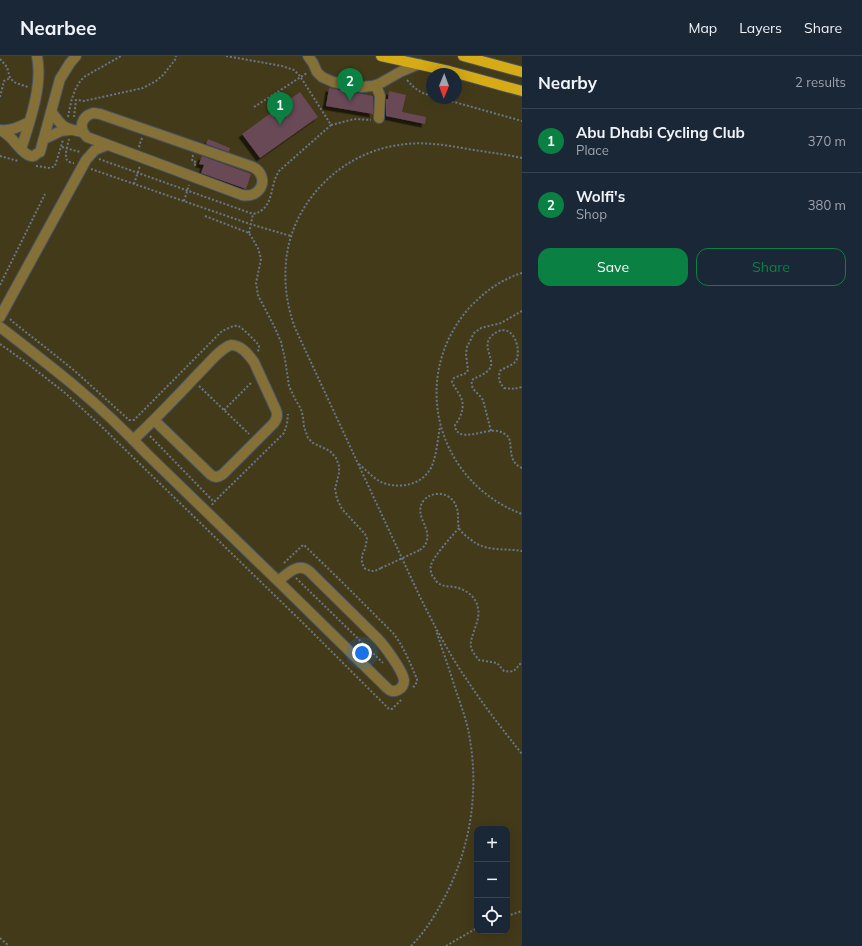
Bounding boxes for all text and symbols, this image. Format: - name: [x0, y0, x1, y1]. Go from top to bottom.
- text: Nearbee: [20, 16, 97, 40]
- text: Map: [688, 19, 717, 37]
- text: Layers: [739, 19, 782, 37]
- text: Share: [804, 19, 842, 37]
- pin: 2: [337, 68, 363, 101]
- north arrow: [426, 68, 462, 104]
- text: Nearby: [538, 72, 597, 93]
- text: 2 results: [795, 74, 846, 90]
- pin: 1: [267, 92, 293, 125]
- text: Abu Dhabi Cycling Club: [576, 123, 745, 142]
- text: 1: [547, 133, 555, 149]
- text: 370 m: [808, 133, 846, 149]
- text: Place: [576, 142, 609, 158]
- text: Wolfi's: [576, 187, 625, 206]
- text: 2: [547, 197, 555, 213]
- text: 380 m: [808, 197, 846, 213]
- text: Shop: [576, 206, 607, 222]
- button: Save: [538, 248, 688, 286]
- button: Share: [696, 248, 846, 286]
- your location: [352, 643, 372, 663]
- map controls: [474, 826, 510, 934]
- button: +: [474, 826, 510, 862]
- button: −: [474, 862, 510, 898]
- button: locate: [474, 898, 510, 934]

